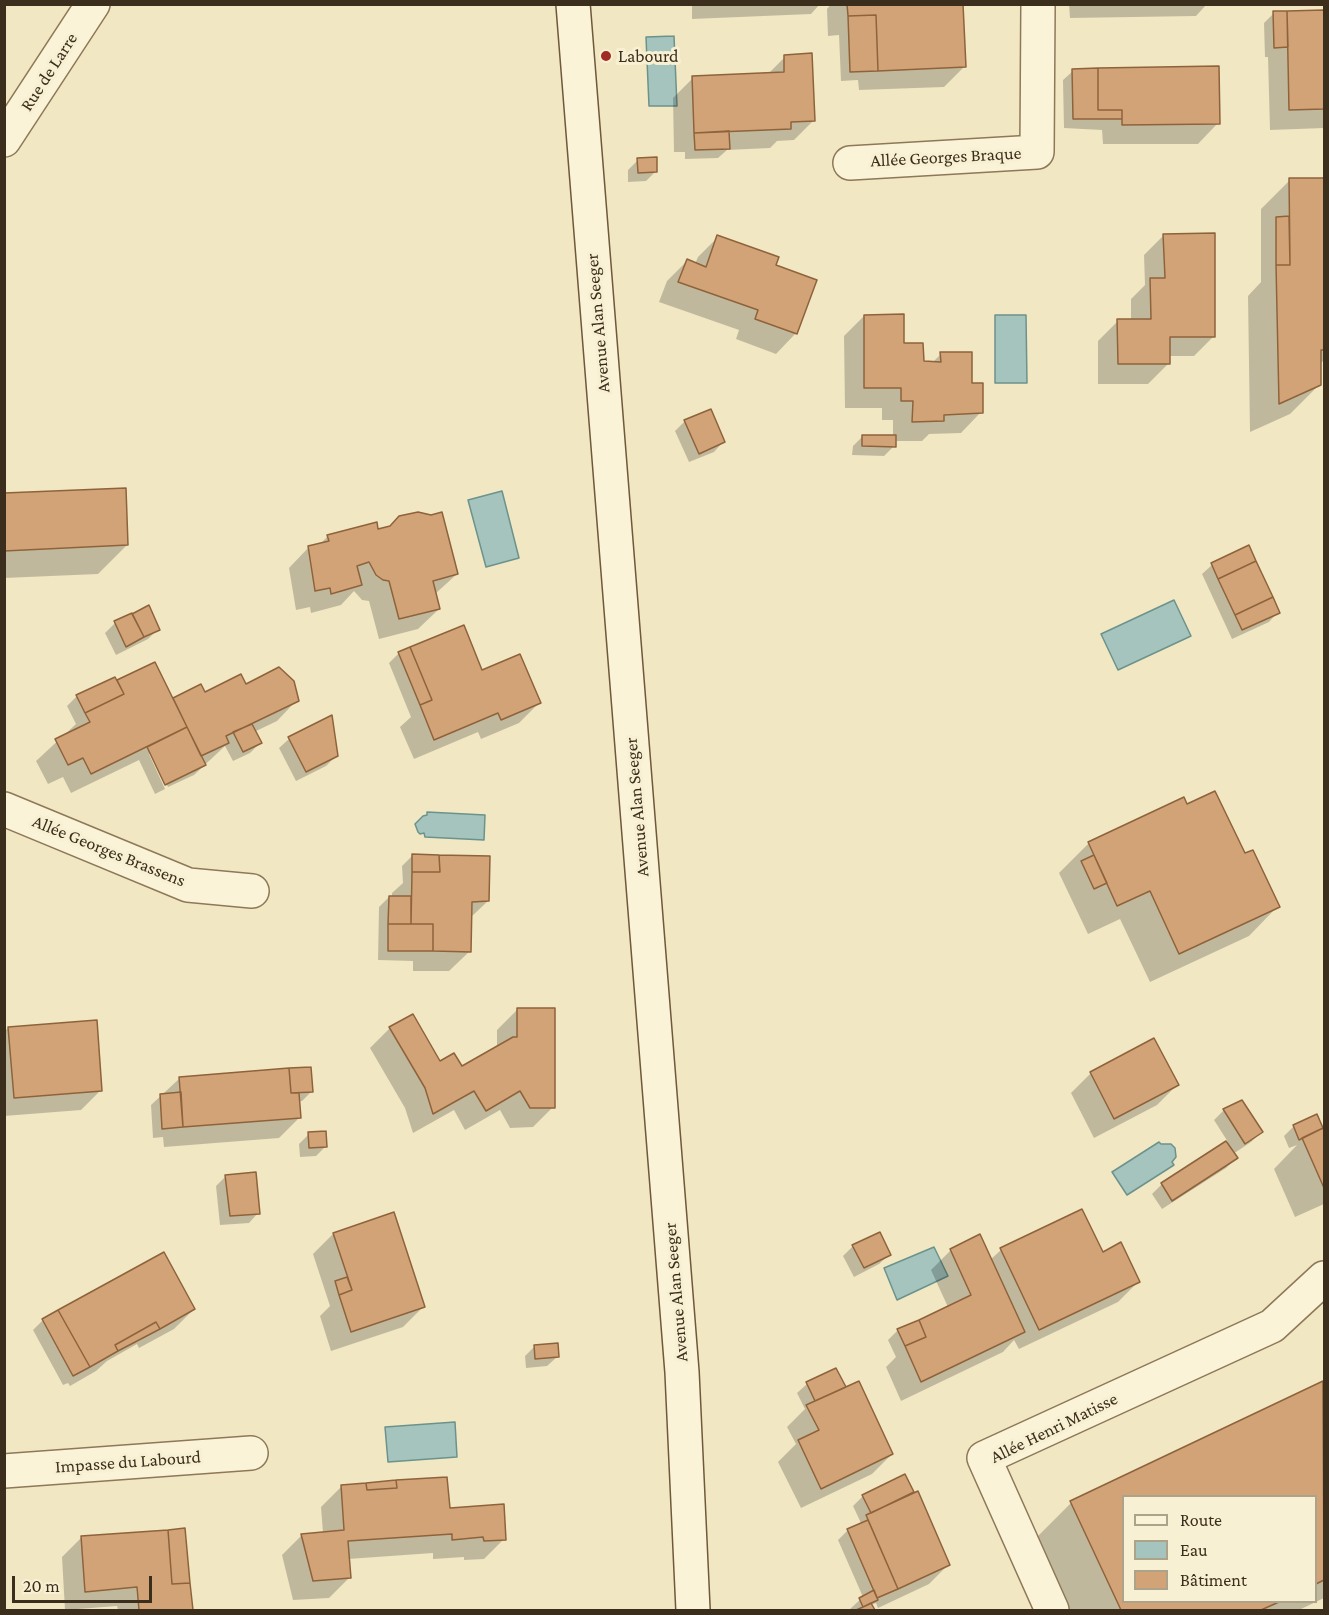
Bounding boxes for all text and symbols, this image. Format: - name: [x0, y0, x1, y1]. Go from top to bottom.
- street label: Rue de Larre: [16, 29, 82, 115]
- place label: Labourd: [618, 45, 679, 67]
- marker: Labourd: [599, 49, 613, 63]
- street label: Allée Georges Braque: [870, 142, 1022, 172]
- street label: Avenue Alan Seeger: [581, 252, 615, 394]
- street label: Avenue Alan Seeger: [620, 736, 654, 878]
- street label: Allée Georges Brassens: [29, 810, 189, 892]
- street label: Avenue Alan Seeger: [659, 1221, 693, 1363]
- street label: Allée Henri Matisse: [987, 1388, 1121, 1468]
- street label: Impasse du Labourd: [54, 1446, 202, 1478]
- legend: [1122, 1495, 1317, 1603]
- text: Route: [1180, 1510, 1222, 1530]
- text: Eau: [1180, 1540, 1208, 1560]
- scale bar: [15, 1564, 154, 1602]
- text: Bâtiment: [1180, 1570, 1247, 1590]
- text: 20 m: [23, 1576, 60, 1596]

